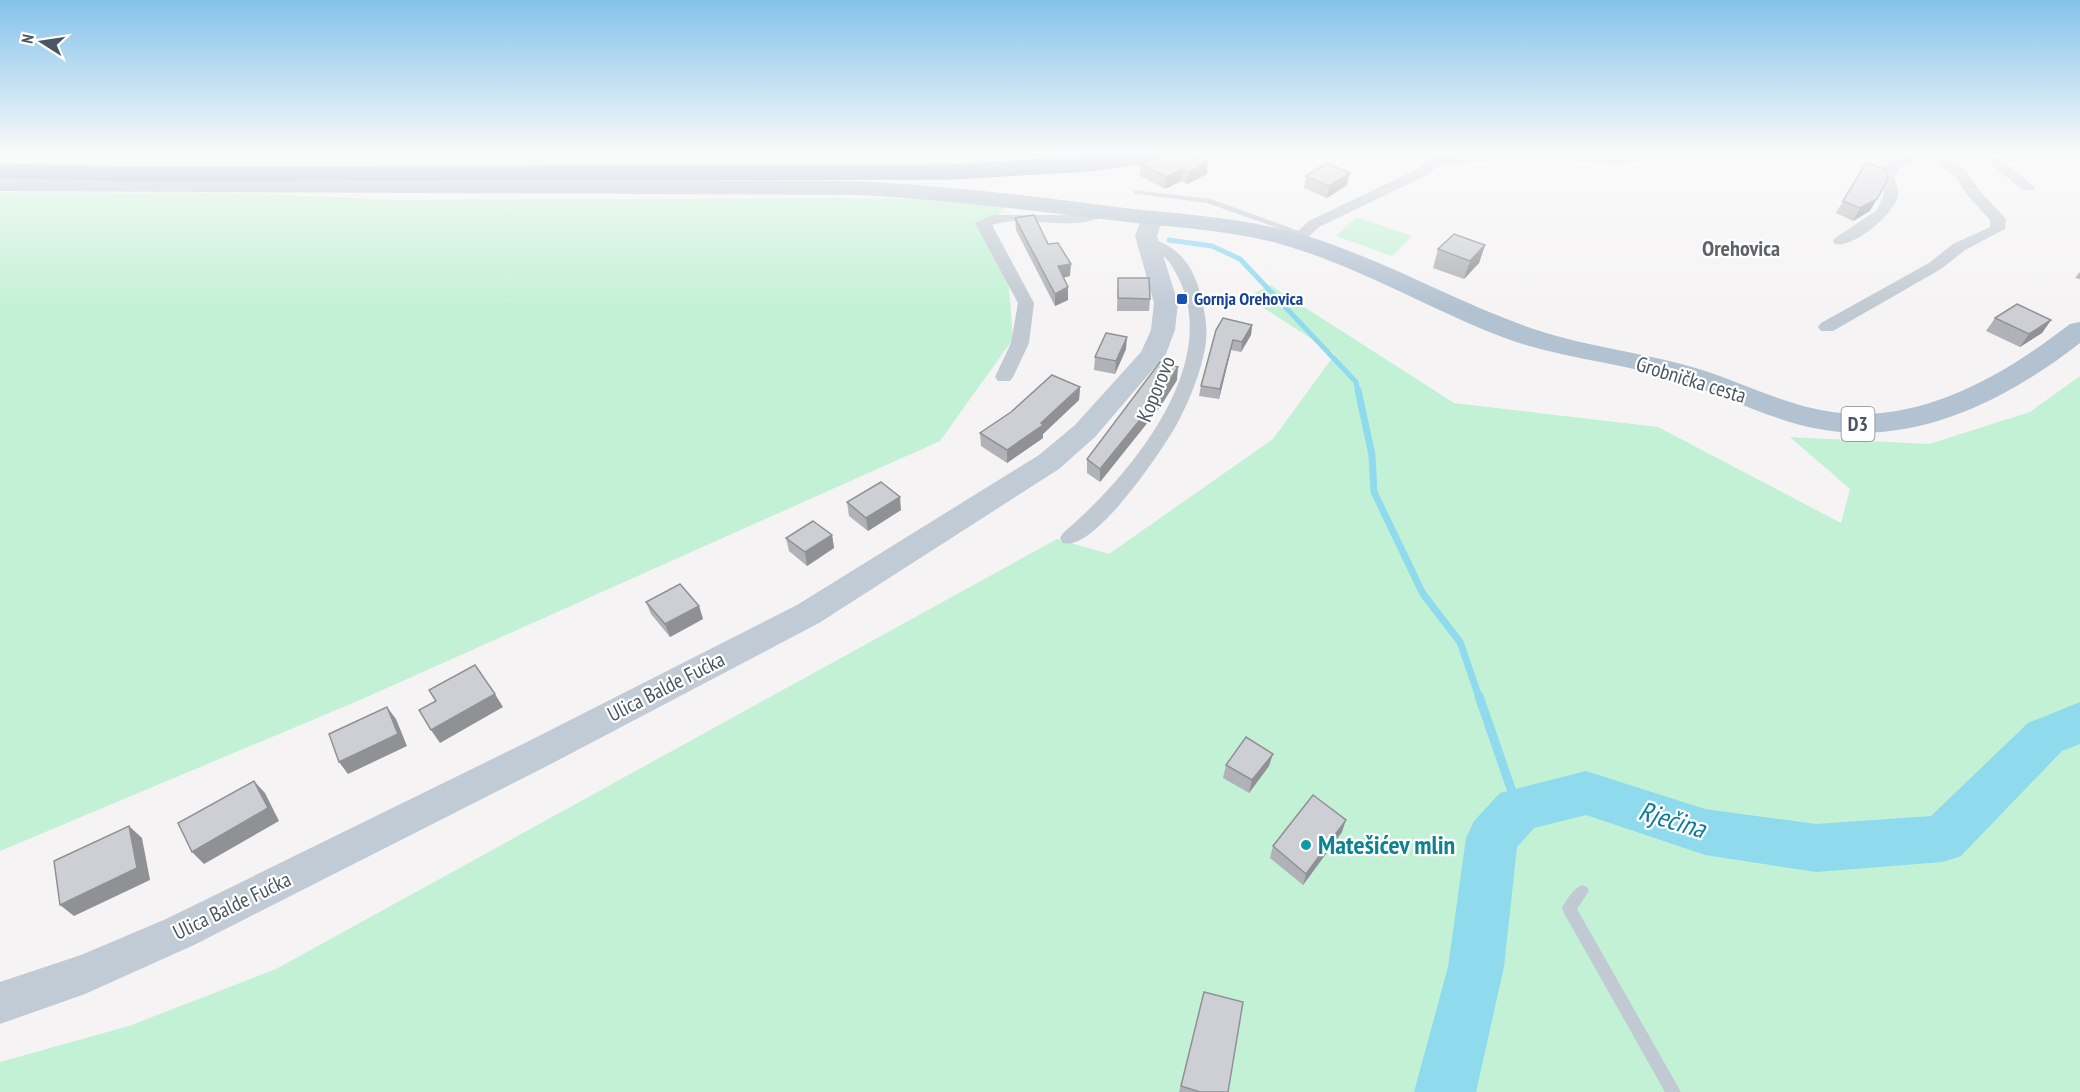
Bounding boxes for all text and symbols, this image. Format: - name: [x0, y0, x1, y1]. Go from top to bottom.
- north arrow: [12, 12, 72, 72]
- text: N: [17, 33, 38, 45]
- district label: Orehovica: [1702, 234, 1780, 262]
- place label: Gornja Orehovica: [1194, 287, 1303, 310]
- marker: Gornja Orehovica: [1175, 292, 1189, 306]
- street label: Grobnička cesta: [1633, 350, 1749, 409]
- street label: Koporovo: [1130, 352, 1181, 426]
- road number: D3: [1842, 407, 1874, 441]
- street label: Ulica Balde Fućka: [603, 645, 729, 728]
- water label: Rječina: [1635, 793, 1711, 846]
- place label: Matešićev mlin: [1318, 828, 1455, 861]
- marker: Matešićev mlin: [1299, 838, 1313, 852]
- street label: Ulica Balde Fućka: [168, 865, 295, 946]

